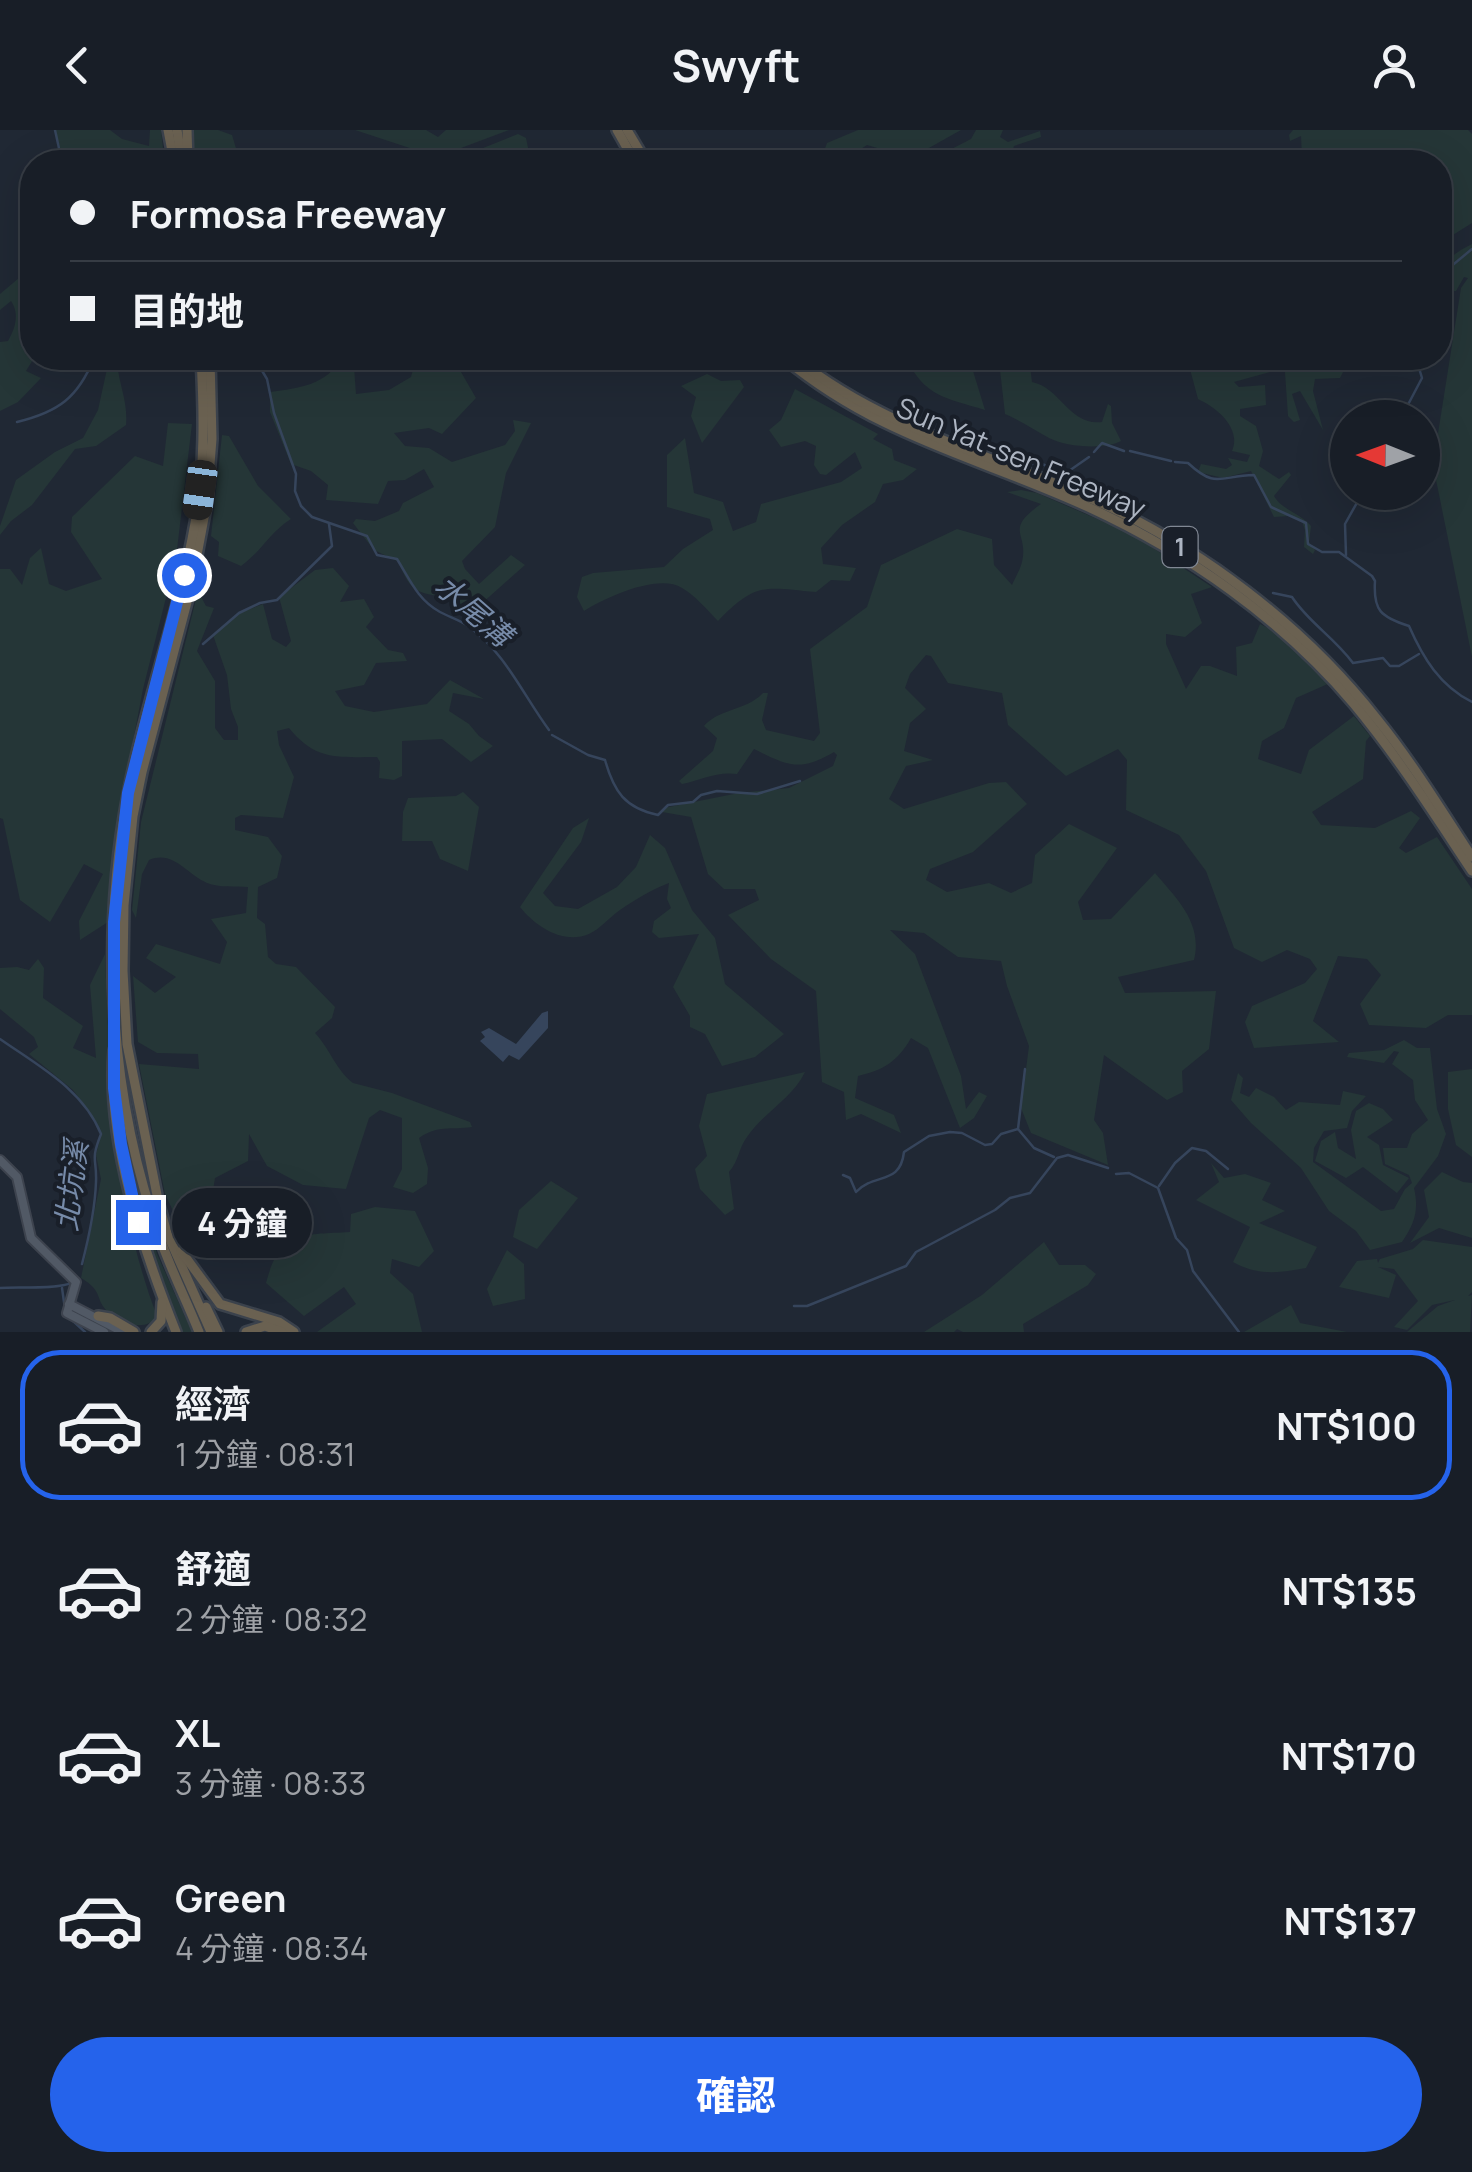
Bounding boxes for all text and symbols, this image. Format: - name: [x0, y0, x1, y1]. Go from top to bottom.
- text: Swyft: [672, 34, 800, 96]
- icon: back: [50, 38, 105, 93]
- icon: person: [1367, 38, 1422, 93]
- text: Formosa Freeway: [130, 187, 446, 239]
- text: 目的地: [130, 284, 244, 336]
- street label: Sun Yat-sen Freeway: [891, 387, 1152, 527]
- north arrow: [1330, 400, 1440, 510]
- map controls: [1330, 400, 1440, 510]
- car: [181, 458, 219, 522]
- road number: 1: [1162, 527, 1198, 567]
- route start: [162, 553, 207, 598]
- water label: 水尾溝: [427, 565, 524, 657]
- water label: 北坑溪: [45, 1135, 97, 1233]
- callout: 4 分鐘: [173, 1187, 313, 1257]
- route end: [116, 1200, 161, 1245]
- text: 4 分鐘: [197, 1201, 287, 1245]
- text: 經濟: [175, 1377, 251, 1429]
- icon: car: [55, 1380, 145, 1470]
- text: NT$100: [1276, 1399, 1417, 1451]
- text: 1 分鐘 · 08:31: [175, 1432, 356, 1476]
- text: 舒適: [175, 1542, 251, 1594]
- icon: car: [55, 1545, 145, 1635]
- text: NT$135: [1282, 1564, 1417, 1616]
- text: 2 分鐘 · 08:32: [175, 1597, 367, 1641]
- text: XL: [175, 1706, 220, 1758]
- icon: car: [55, 1710, 145, 1800]
- text: NT$170: [1281, 1729, 1417, 1781]
- text: 3 分鐘 · 08:33: [175, 1761, 366, 1805]
- text: Green: [175, 1871, 287, 1923]
- icon: car: [55, 1875, 145, 1965]
- text: NT$137: [1284, 1894, 1417, 1946]
- text: 4 分鐘 · 08:34: [175, 1926, 369, 1970]
- button: 確認: [50, 2037, 1422, 2152]

